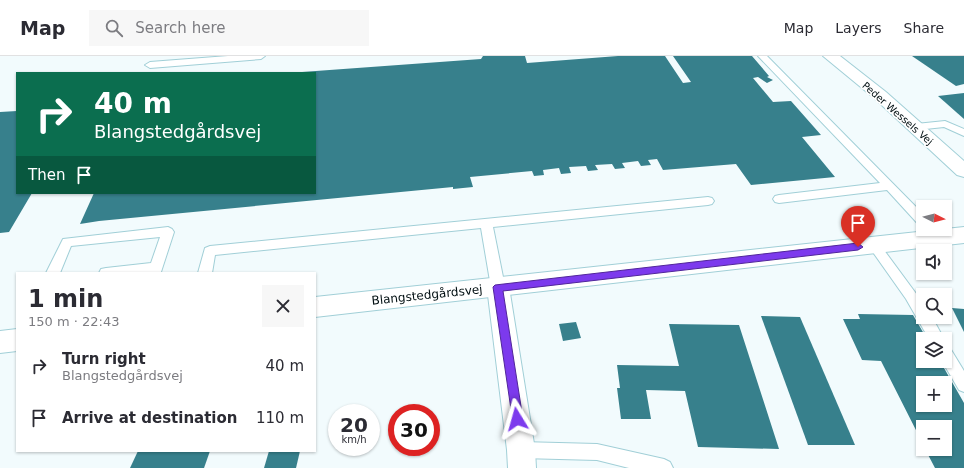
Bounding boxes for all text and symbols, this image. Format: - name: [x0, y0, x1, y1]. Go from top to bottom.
- search box: [89, 10, 369, 46]
- text: Map: [20, 17, 65, 39]
- icon: search: [103, 17, 125, 39]
- text: Search here: [135, 19, 225, 37]
- text: Map: [784, 20, 813, 36]
- text: Layers: [835, 20, 882, 36]
- text: Share: [904, 20, 944, 36]
- street label: Peder Wessels Vej: [860, 80, 935, 147]
- text: 40 m: [94, 87, 172, 120]
- icon: right: [28, 88, 80, 140]
- text: Blangstedgårdsvej: [94, 121, 261, 142]
- icon: arrive: [73, 164, 95, 186]
- text: Then: [28, 166, 65, 184]
- north arrow: [916, 200, 952, 236]
- map controls: [916, 200, 952, 456]
- pin: [841, 206, 875, 247]
- icon: arrive: [847, 212, 869, 234]
- button: sound: [916, 244, 952, 280]
- street label: Blangstedgårdsvej: [371, 282, 483, 308]
- text: 1 min: [28, 285, 103, 313]
- button: close: [262, 285, 304, 327]
- button: search: [916, 288, 952, 324]
- text: 150 m · 22:43: [28, 314, 119, 329]
- button: layers: [916, 332, 952, 368]
- text: Turn right: [62, 350, 146, 368]
- icon: right: [28, 355, 50, 377]
- text: 40 m: [266, 357, 304, 375]
- text: Blangstedgårdsvej: [62, 368, 183, 383]
- button: +: [916, 376, 952, 412]
- position arrow: [496, 398, 538, 440]
- speed limit sign: 30: [388, 404, 440, 456]
- icon: arrive: [28, 407, 50, 429]
- text: Arrive at destination: [62, 409, 237, 427]
- text: 110 m: [256, 409, 304, 427]
- text: 20: [340, 413, 368, 437]
- button: −: [916, 420, 952, 456]
- text: km/h: [341, 434, 367, 445]

